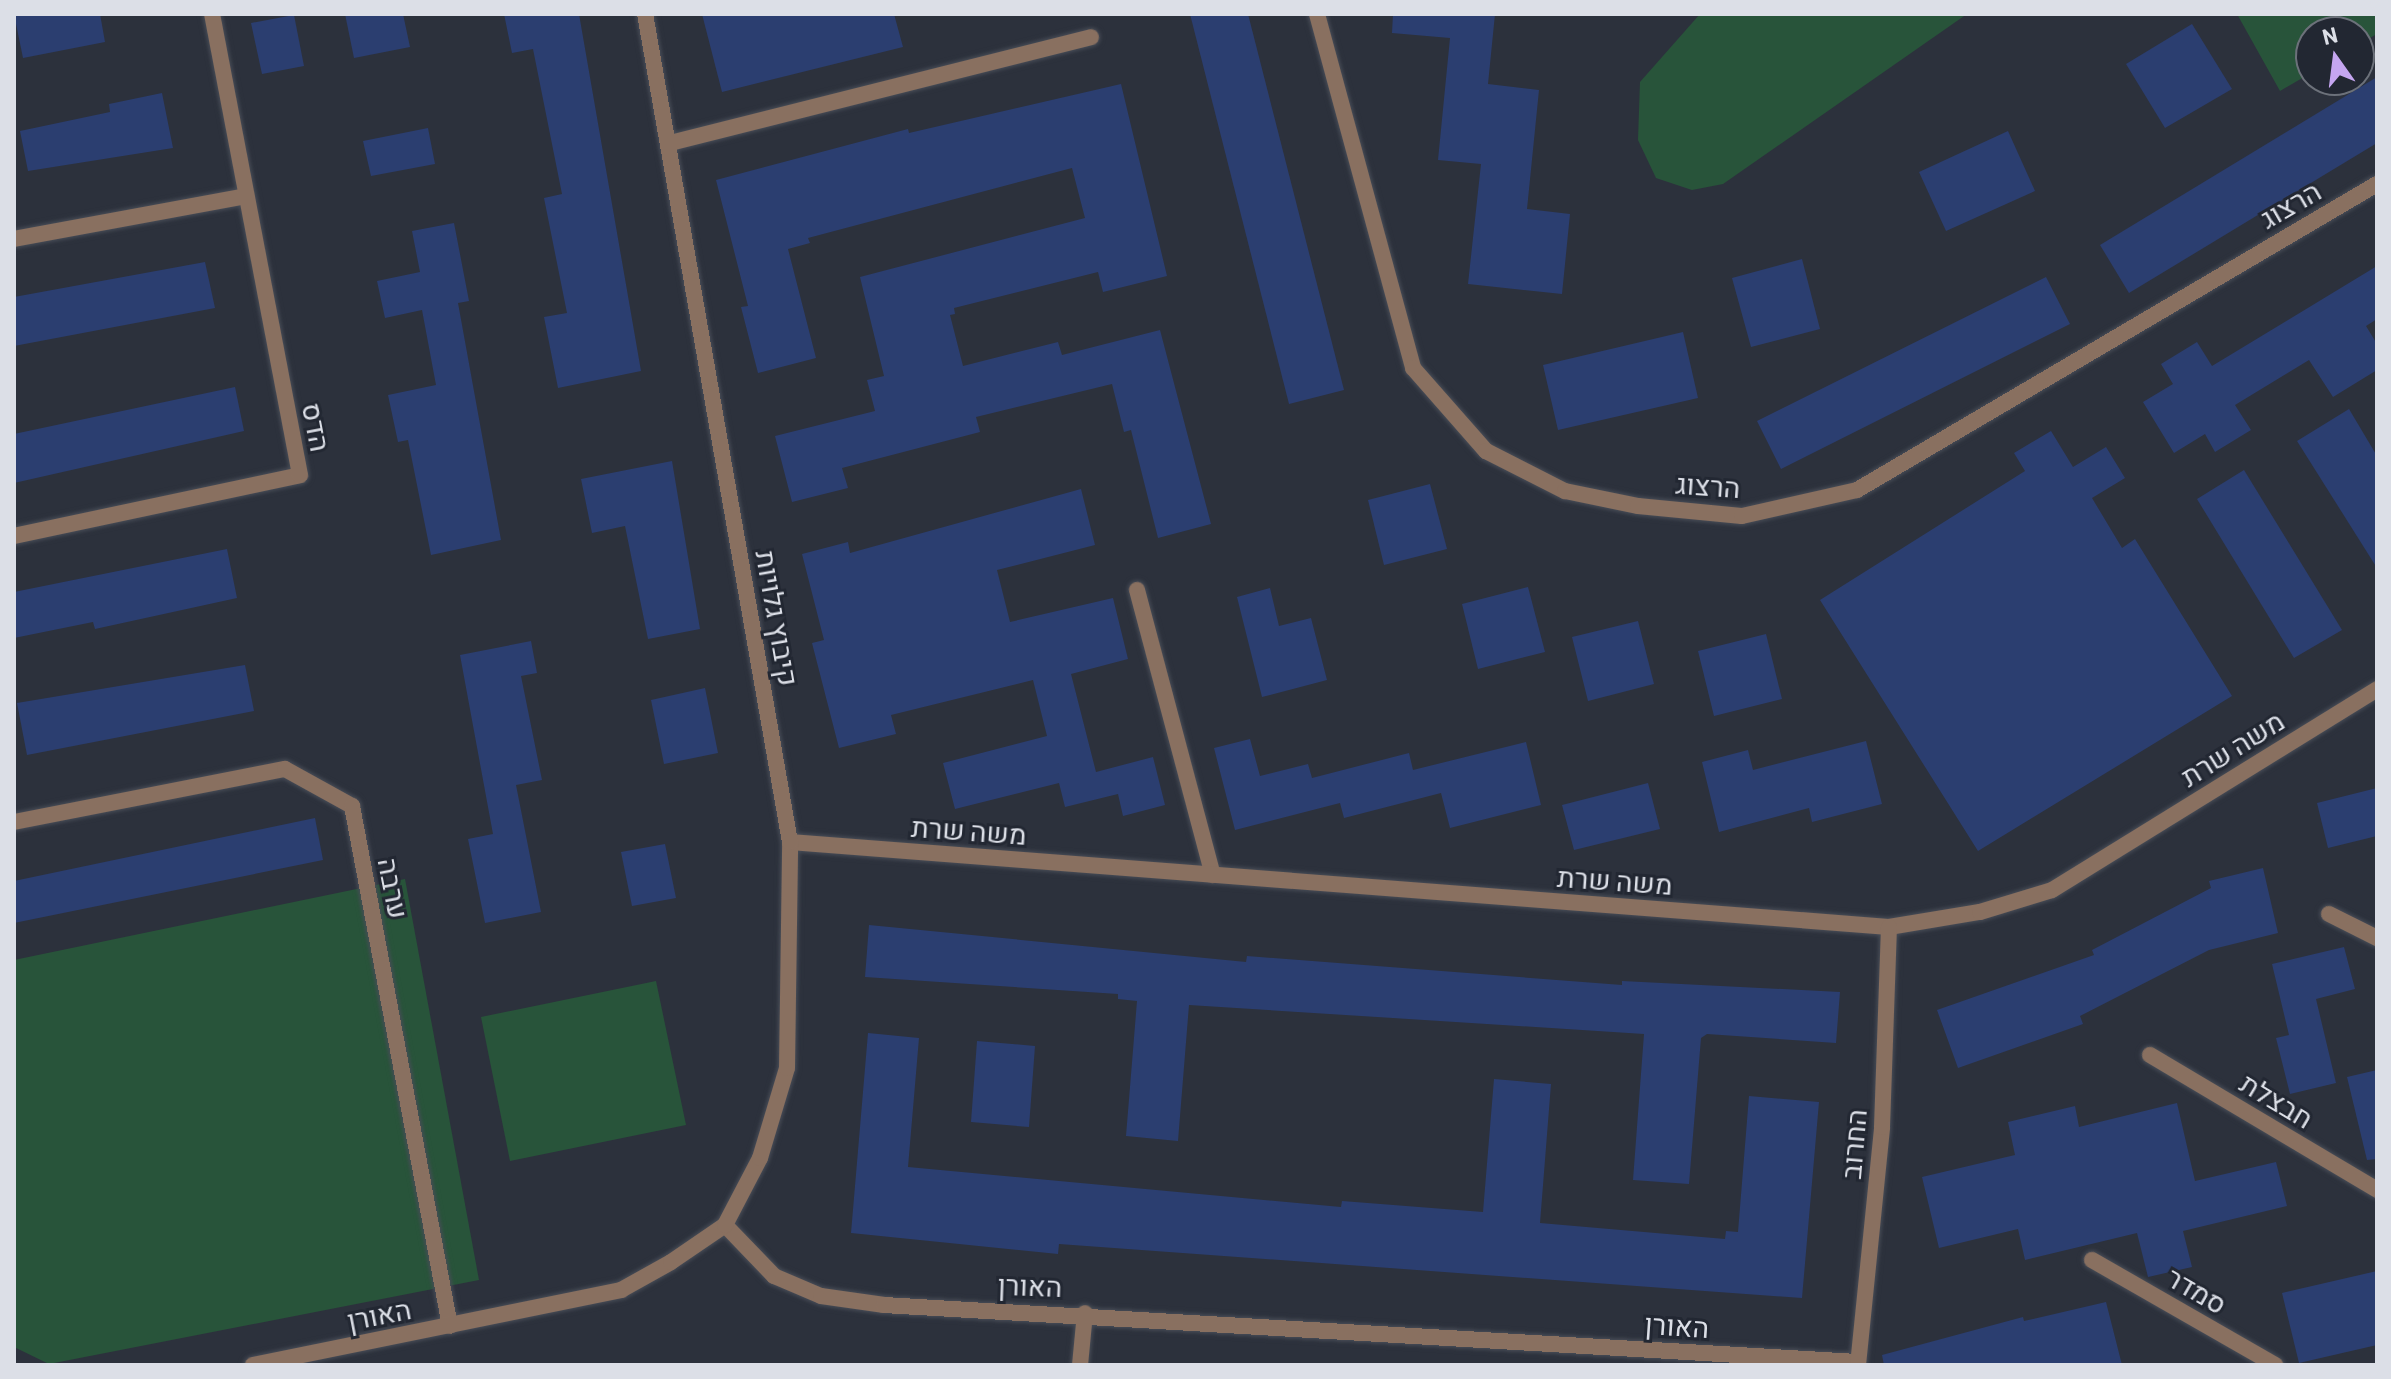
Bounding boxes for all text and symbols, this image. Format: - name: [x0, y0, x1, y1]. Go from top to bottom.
- north arrow: [2295, 16, 2375, 96]
- text: N: [2319, 20, 2340, 49]
- street label: הרצוג: [2254, 173, 2326, 235]
- street label: הדס: [296, 400, 338, 454]
- street label: הרצוג: [1675, 466, 1741, 504]
- street label: קיבוץ גלויות: [750, 548, 806, 688]
- street label: משה שרת: [2174, 703, 2290, 793]
- street label: משה שרת: [910, 809, 1028, 851]
- street label: ערבה: [372, 855, 416, 921]
- street label: משה שרת: [1556, 859, 1674, 901]
- street label: חבצלת: [2235, 1065, 2319, 1135]
- street label: החרוב: [1833, 1108, 1873, 1180]
- street label: סמדר: [2161, 1259, 2233, 1321]
- street label: האורן: [997, 1267, 1063, 1303]
- street label: האורן: [344, 1291, 414, 1337]
- street label: האורן: [1644, 1306, 1710, 1344]

